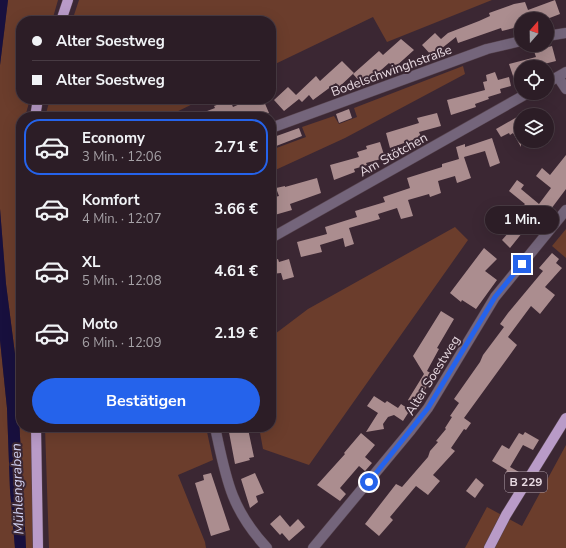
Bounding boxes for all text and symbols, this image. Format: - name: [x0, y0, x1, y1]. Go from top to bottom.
- north arrow: [514, 12, 554, 52]
- map controls: [514, 12, 554, 148]
- text: Alter Soestweg: [56, 31, 165, 51]
- street label: Bodelschwinghstraße: [328, 41, 454, 101]
- button: locate: [514, 60, 554, 100]
- text: Alter Soestweg: [56, 70, 165, 90]
- button: layers: [514, 108, 554, 148]
- text: Economy: [82, 128, 145, 148]
- icon: car: [34, 129, 70, 165]
- street label: Am Stötchen: [356, 129, 431, 181]
- text: 2.71 €: [214, 137, 258, 157]
- text: 3 Min. · 12:06: [82, 148, 161, 166]
- text: Komfort: [82, 190, 140, 210]
- icon: car: [34, 191, 70, 227]
- text: 3.66 €: [214, 199, 258, 219]
- callout: 1 Min.: [485, 206, 559, 234]
- text: 4 Min. · 12:07: [82, 210, 161, 228]
- text: 1 Min.: [504, 211, 540, 229]
- text: XL: [82, 252, 101, 272]
- icon: car: [34, 253, 70, 289]
- route end: [513, 255, 531, 273]
- text: 4.61 €: [214, 261, 258, 281]
- text: 5 Min. · 12:08: [82, 272, 161, 290]
- text: Moto: [82, 314, 118, 334]
- icon: car: [34, 315, 70, 351]
- text: 2.19 €: [214, 323, 258, 343]
- street label: Alter Soestweg: [401, 332, 465, 419]
- text: 6 Min. · 12:09: [82, 334, 161, 352]
- button: Bestätigen: [32, 378, 260, 424]
- water label: Mühlengraben: [6, 443, 29, 535]
- road number: B 229: [505, 472, 547, 492]
- route start: [360, 473, 378, 491]

